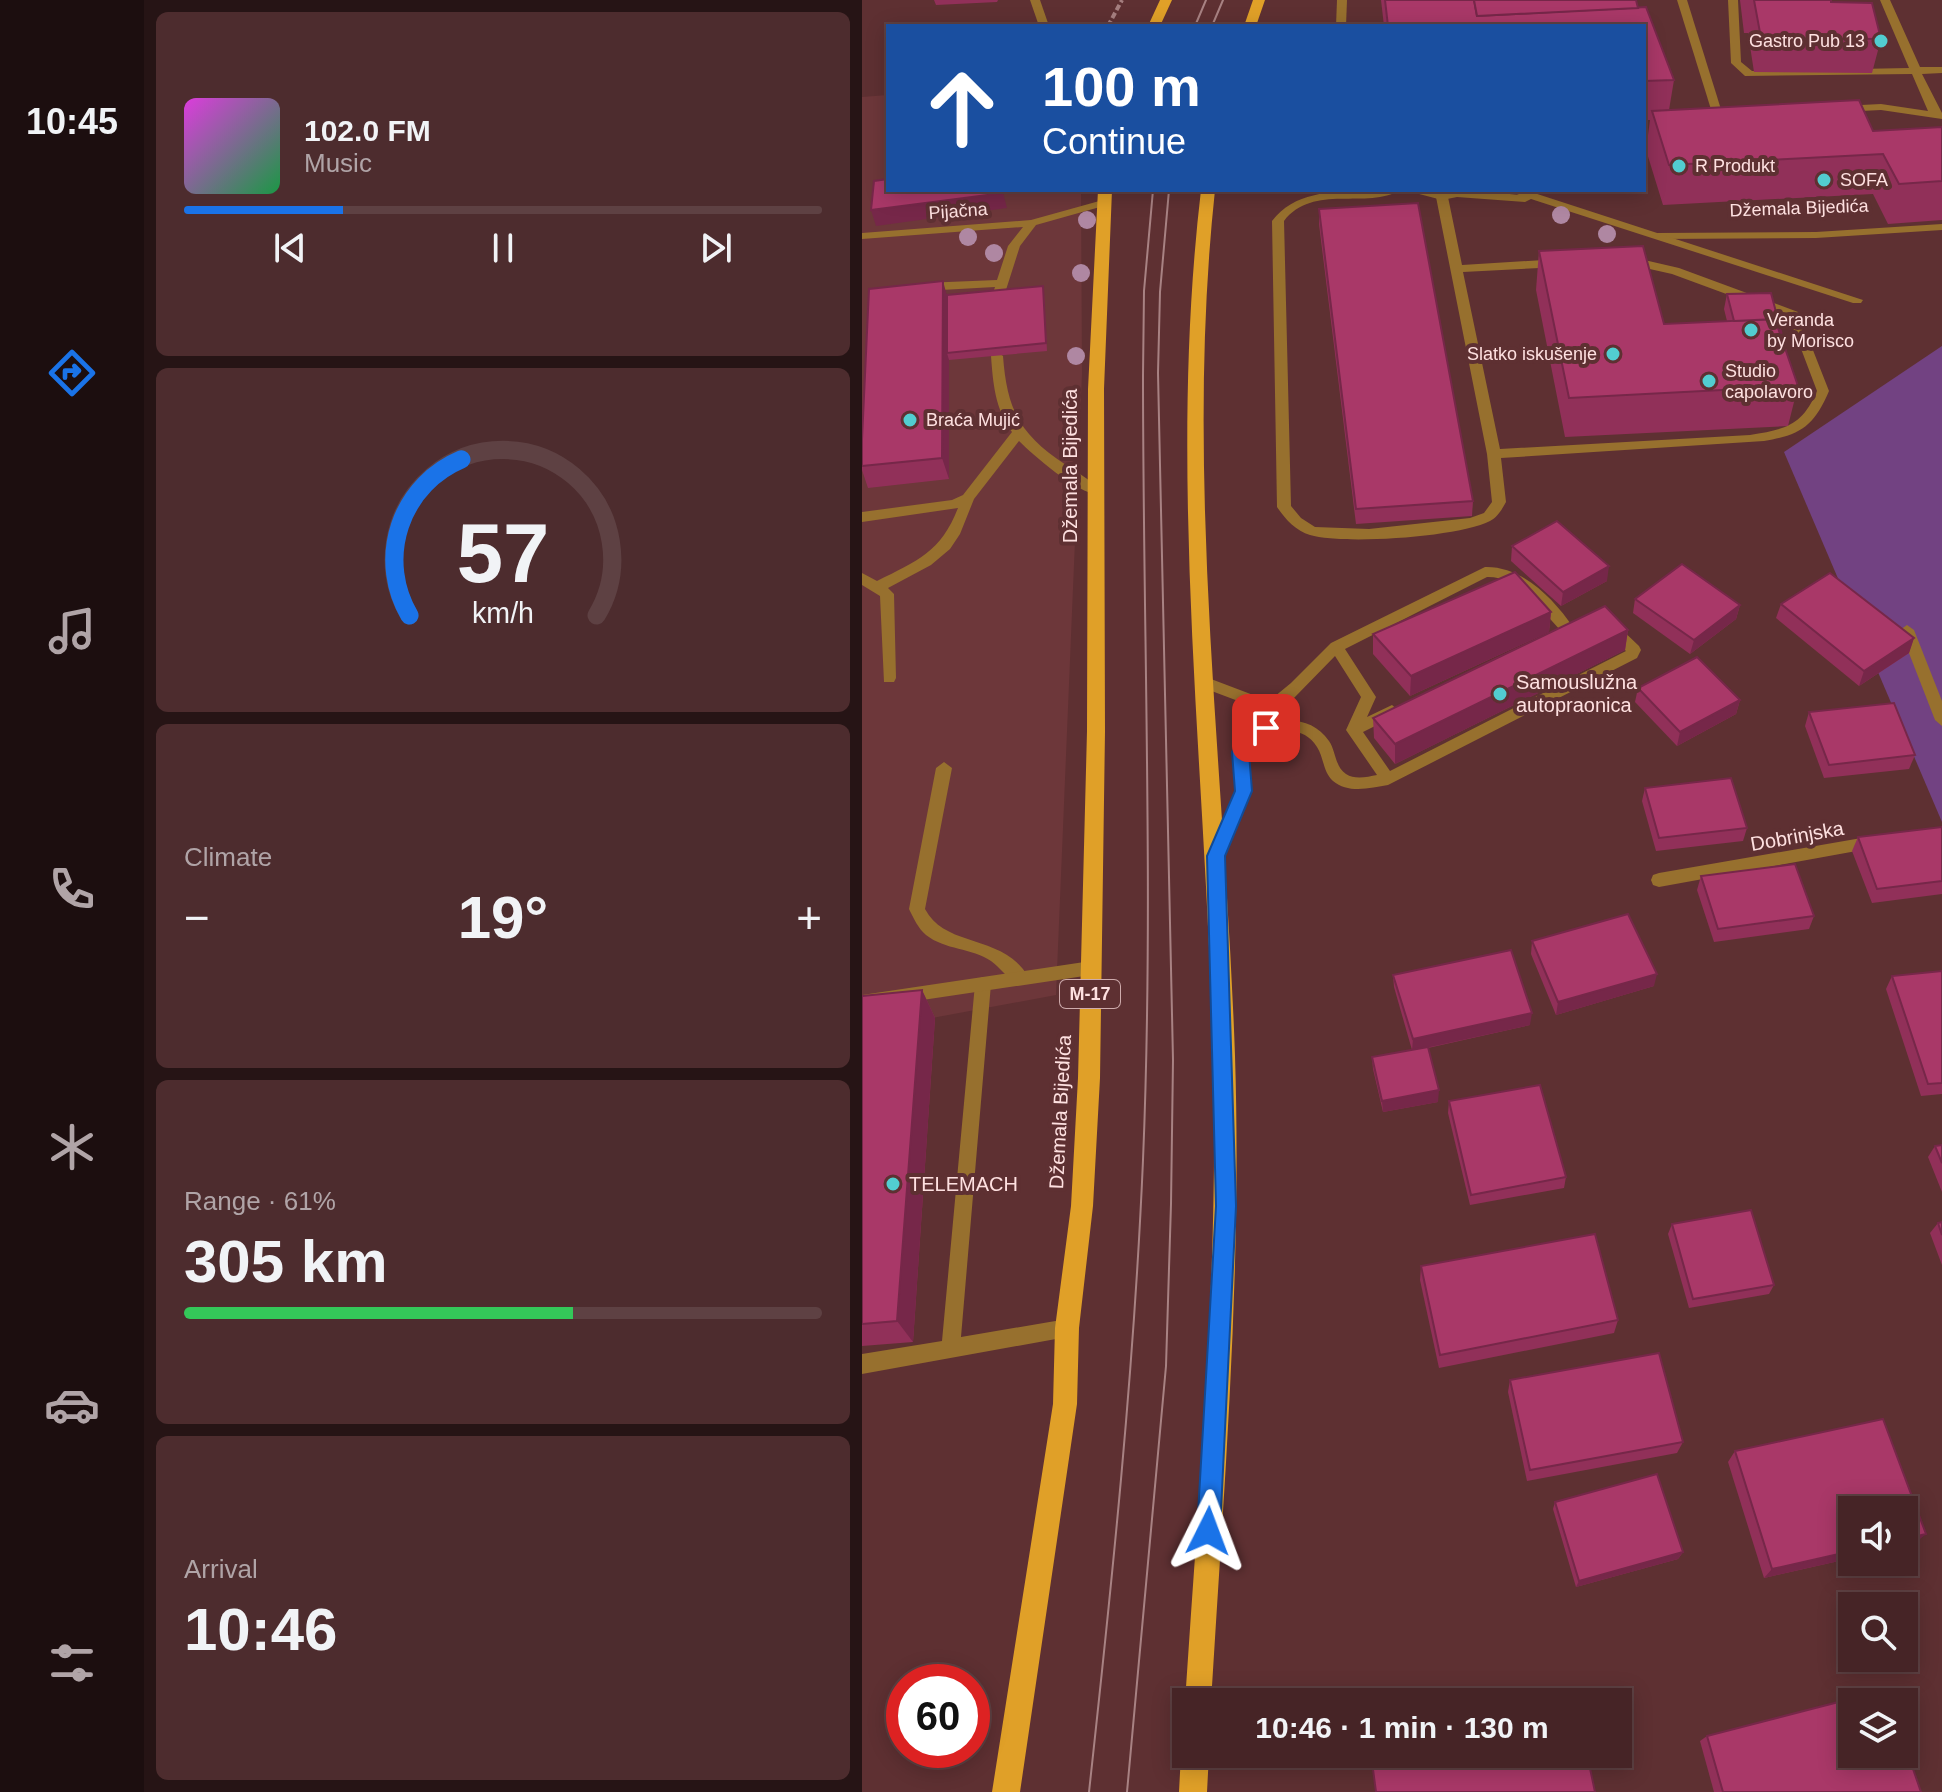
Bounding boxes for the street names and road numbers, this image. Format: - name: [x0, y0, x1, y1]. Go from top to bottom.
- street label: Džemala Bijedića: [1729, 196, 1870, 220]
- street label: Pijačna: [928, 199, 989, 223]
- street label: Džemala Bijedića: [1059, 388, 1081, 543]
- street label: Dobrinjska: [1749, 817, 1846, 855]
- road number: M-17: [1060, 980, 1120, 1008]
- street label: Džemala Bijedića: [1045, 1033, 1075, 1190]

